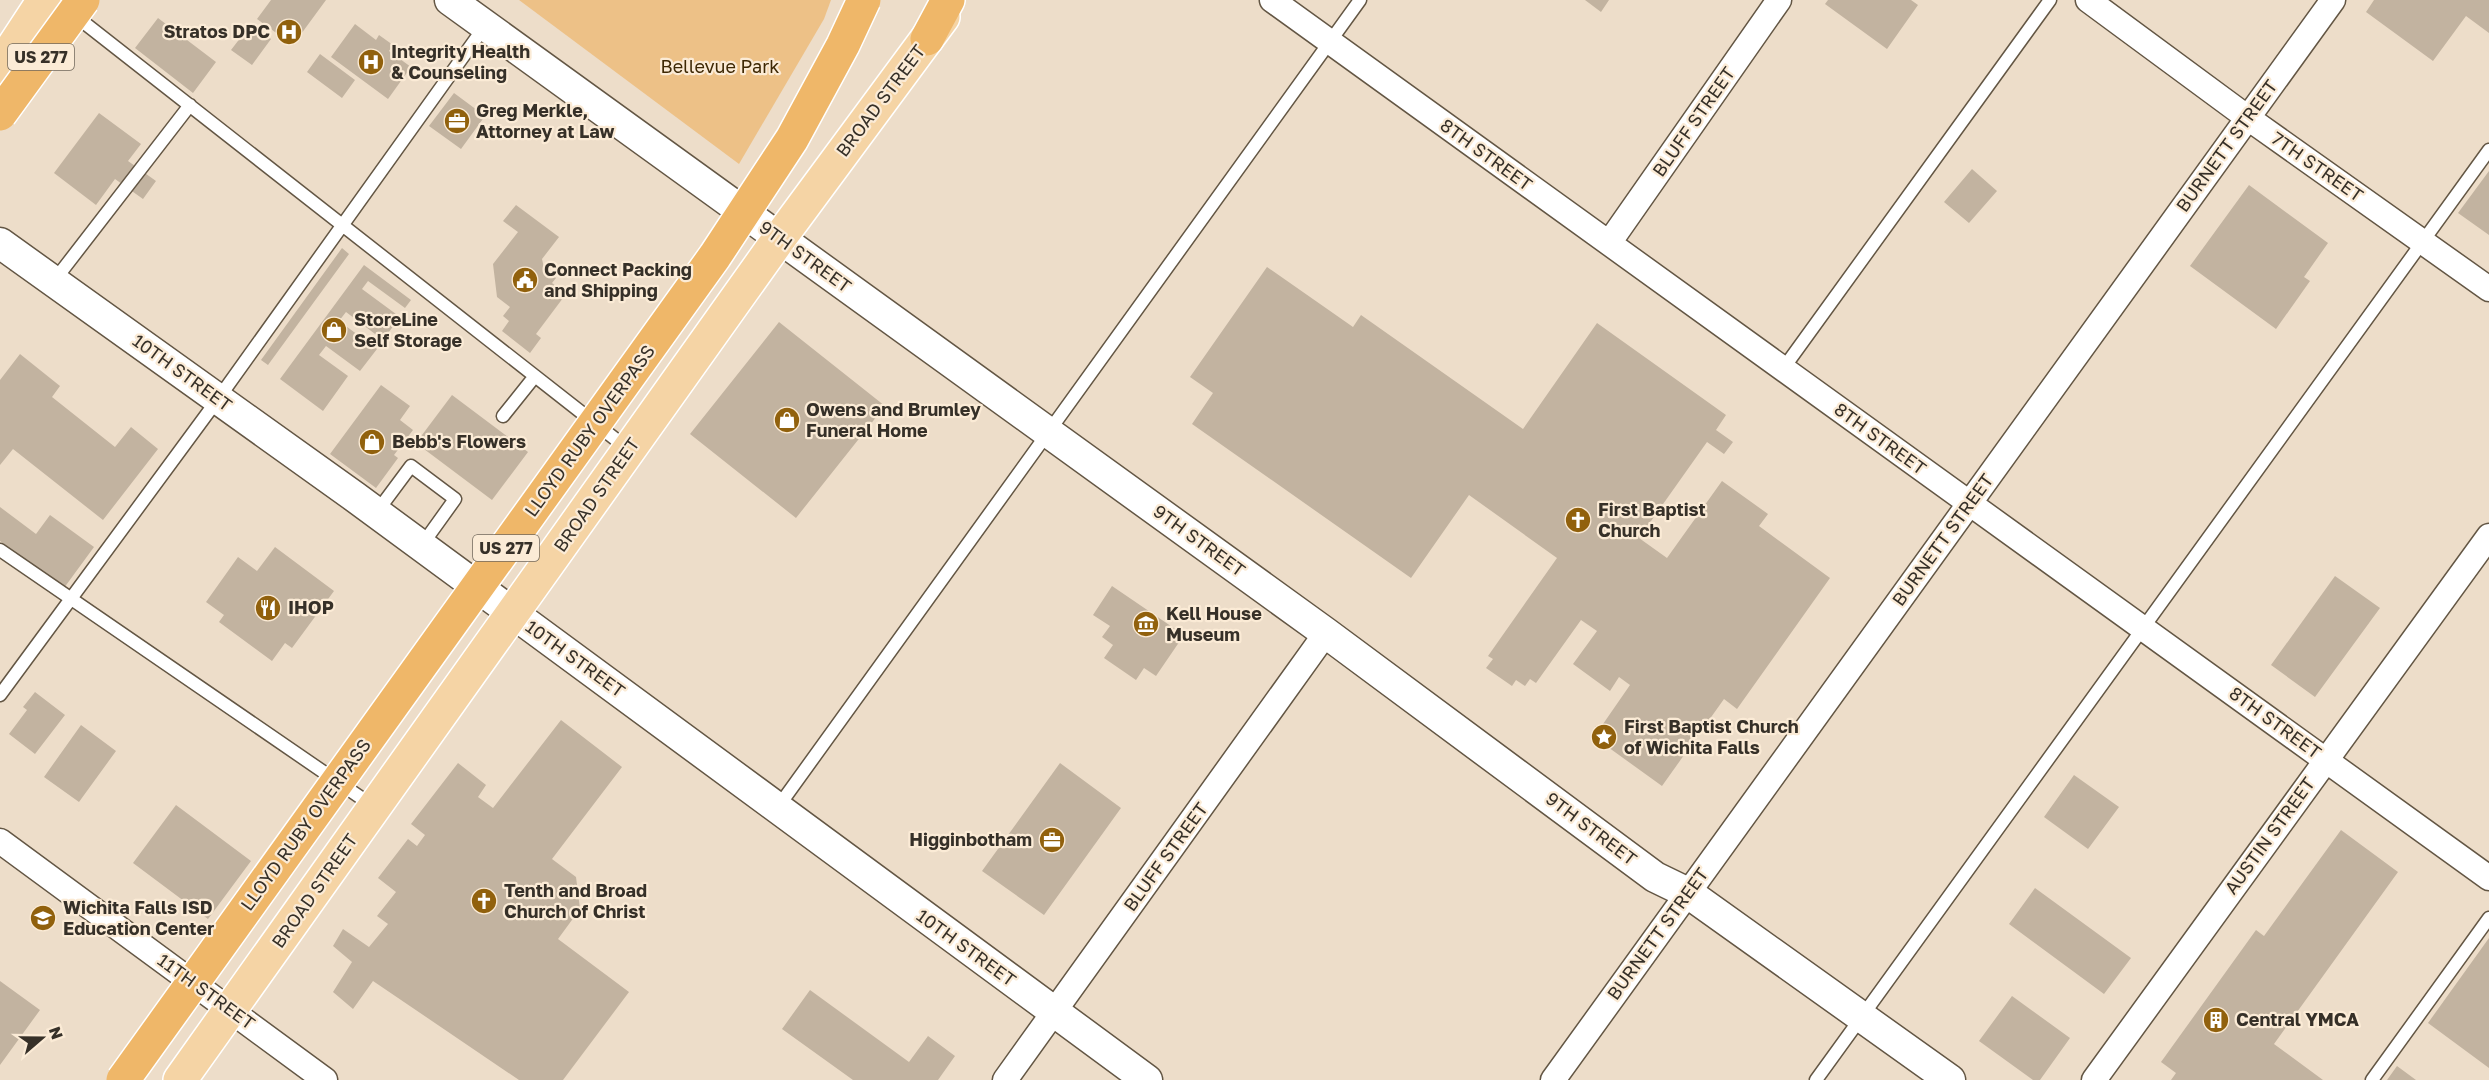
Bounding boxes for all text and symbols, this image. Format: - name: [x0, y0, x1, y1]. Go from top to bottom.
- hospital icon: Stratos DPC: [274, 17, 304, 47]
- place label: Stratos DPC: [163, 20, 270, 42]
- place label: Integrity Health & Counseling: [391, 40, 530, 83]
- street label: BROAD STREET: [831, 40, 929, 161]
- road number: US 277: [8, 44, 74, 70]
- hospital icon: Integrity Health & Counseling: [356, 47, 386, 77]
- park label: Bellevue Park: [661, 55, 779, 77]
- street label: BLUFF STREET: [1647, 62, 1739, 181]
- street label: BURNETT STREET: [2171, 75, 2281, 216]
- place label: Greg Merkle, Attorney at Law: [476, 99, 615, 142]
- office icon: Greg Merkle, Attorney at Law: [442, 106, 472, 136]
- street label: 8TH STREET: [1436, 113, 1537, 195]
- street label: 7TH STREET: [2267, 127, 2368, 206]
- street label: 9TH STREET: [755, 215, 856, 297]
- place label: Connect Packing and Shipping: [544, 258, 692, 301]
- public building icon: Connect Packing and Shipping: [510, 265, 540, 295]
- place label: StoreLine Self Storage: [354, 308, 463, 351]
- shop icon: StoreLine Self Storage: [319, 315, 349, 345]
- street label: 10TH STREET: [129, 329, 236, 416]
- street label: LLOYD RUBY OVERPASS: [519, 340, 659, 521]
- street label: 8TH STREET: [1830, 397, 1931, 479]
- place label: Owens and Brumley Funeral Home: [806, 398, 981, 441]
- shop icon: Owens and Brumley Funeral Home: [772, 405, 802, 435]
- shop icon: Bebb's Flowers: [357, 427, 387, 457]
- place label: Bebb's Flowers: [392, 430, 526, 452]
- street label: BROAD STREET: [549, 433, 644, 556]
- street label: BURNETT STREET: [1887, 469, 1997, 610]
- place label: First Baptist Church: [1598, 498, 1706, 541]
- street label: 9TH STREET: [1149, 499, 1250, 581]
- church icon: First Baptist Church: [1563, 505, 1593, 535]
- road number: US 277: [473, 535, 539, 561]
- restaurant icon: IHOP: [253, 593, 283, 623]
- place label: IHOP: [288, 596, 334, 618]
- place label: Kell House Museum: [1166, 602, 1262, 645]
- museum icon: Kell House Museum: [1131, 609, 1161, 639]
- street label: 10TH STREET: [522, 615, 629, 702]
- street label: 8TH STREET: [2225, 681, 2326, 763]
- place label: First Baptist Church of Wichita Falls: [1624, 715, 1799, 758]
- place icon: First Baptist Church of Wichita Falls: [1589, 722, 1619, 752]
- street label: LLOYD RUBY OVERPASS: [235, 734, 375, 915]
- street label: AUSTIN STREET: [2219, 773, 2319, 898]
- street label: 9TH STREET: [1542, 787, 1641, 870]
- street label: BLUFF STREET: [1118, 798, 1212, 915]
- office icon: Higginbotham: [1037, 825, 1067, 855]
- place label: Higginbotham: [909, 828, 1032, 850]
- street label: BROAD STREET: [267, 829, 362, 952]
- street label: BURNETT STREET: [1602, 863, 1712, 1004]
- place label: Tenth and Broad Church of Christ: [504, 879, 647, 922]
- church icon: Tenth and Broad Church of Christ: [469, 886, 499, 916]
- place label: Wichita Falls ISD Education Center: [63, 896, 214, 939]
- school or university icon: Wichita Falls ISD Education Center: [28, 903, 58, 933]
- street label: 10TH STREET: [913, 904, 1020, 991]
- street label: 11TH STREET: [154, 949, 260, 1034]
- building icon: Central YMCA: [2201, 1005, 2231, 1035]
- north arrow: [12, 1008, 72, 1068]
- place label: Central YMCA: [2236, 1008, 2359, 1030]
- text: N: [45, 1024, 68, 1042]

